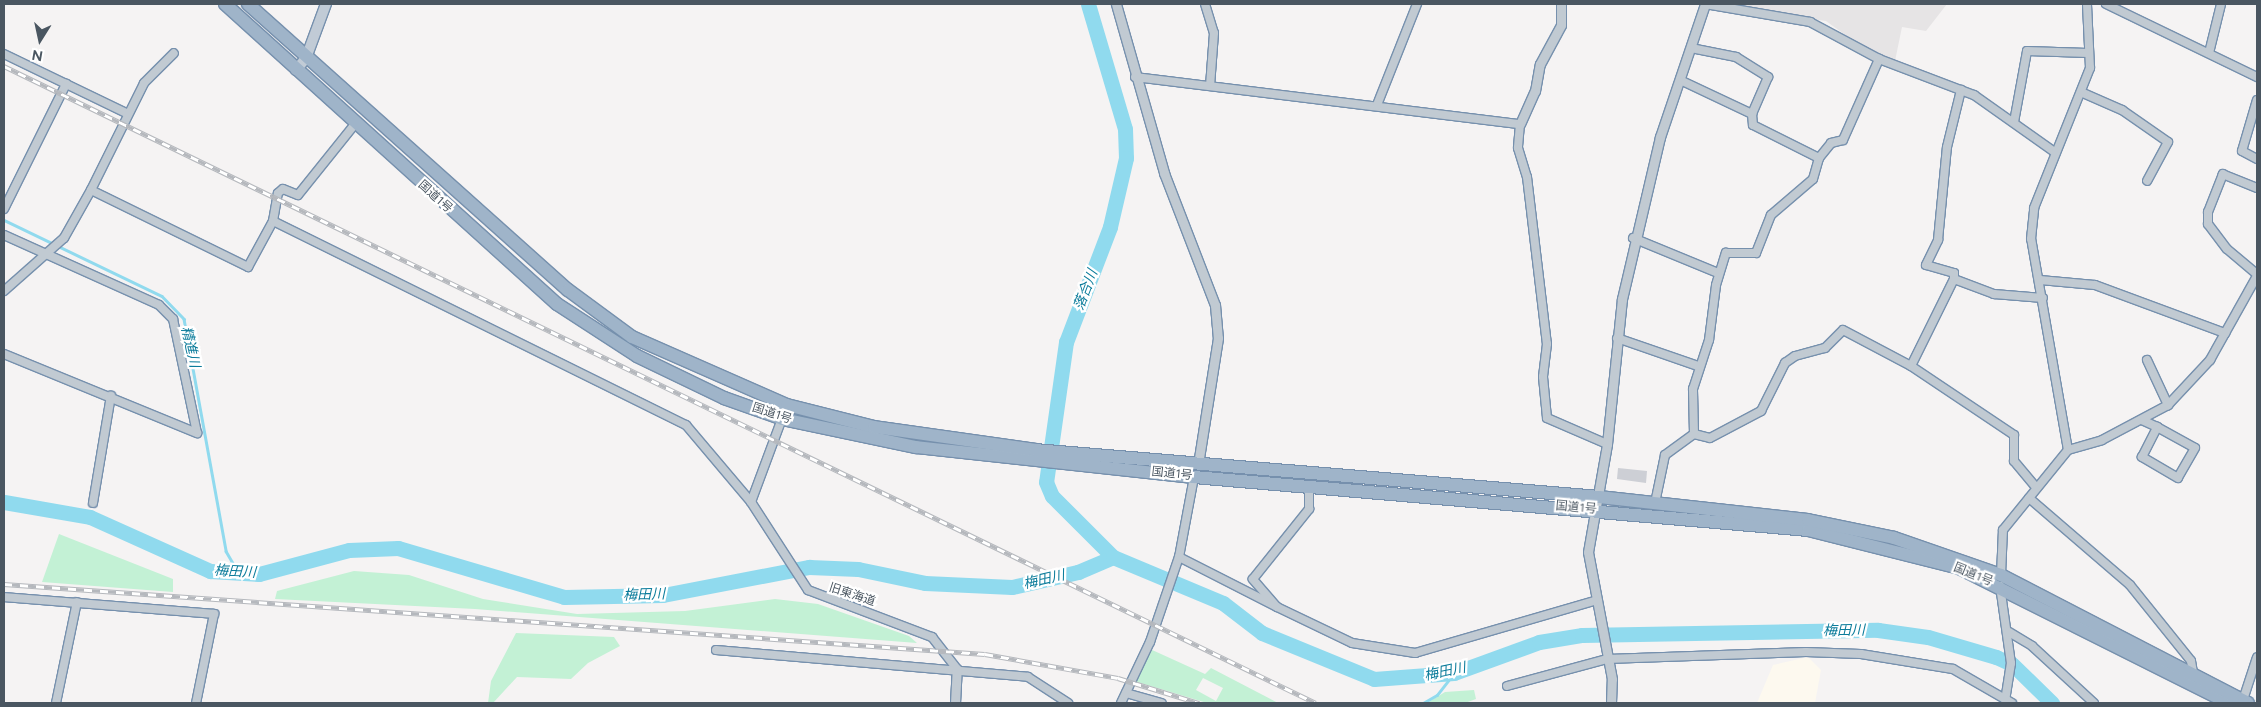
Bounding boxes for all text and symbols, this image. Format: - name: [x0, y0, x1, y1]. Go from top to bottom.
- north arrow: [15, 15, 65, 65]
- text: N: [31, 46, 44, 65]
- street label: 国道1号: [415, 178, 455, 216]
- water label: 落合川: [1071, 267, 1101, 313]
- water label: 精進川: [177, 325, 203, 369]
- street label: 国道1号: [750, 401, 794, 427]
- street label: 国道1号: [1151, 465, 1193, 483]
- street label: 国道1号: [1555, 499, 1597, 517]
- street label: 国道1号: [1951, 561, 1995, 589]
- water label: 梅田川: [214, 563, 256, 581]
- water label: 梅田川: [1022, 567, 1066, 593]
- street label: 旧東海道: [827, 581, 877, 609]
- water label: 梅田川: [623, 586, 665, 604]
- water label: 梅田川: [1823, 622, 1865, 640]
- water label: 梅田川: [1423, 659, 1467, 685]

